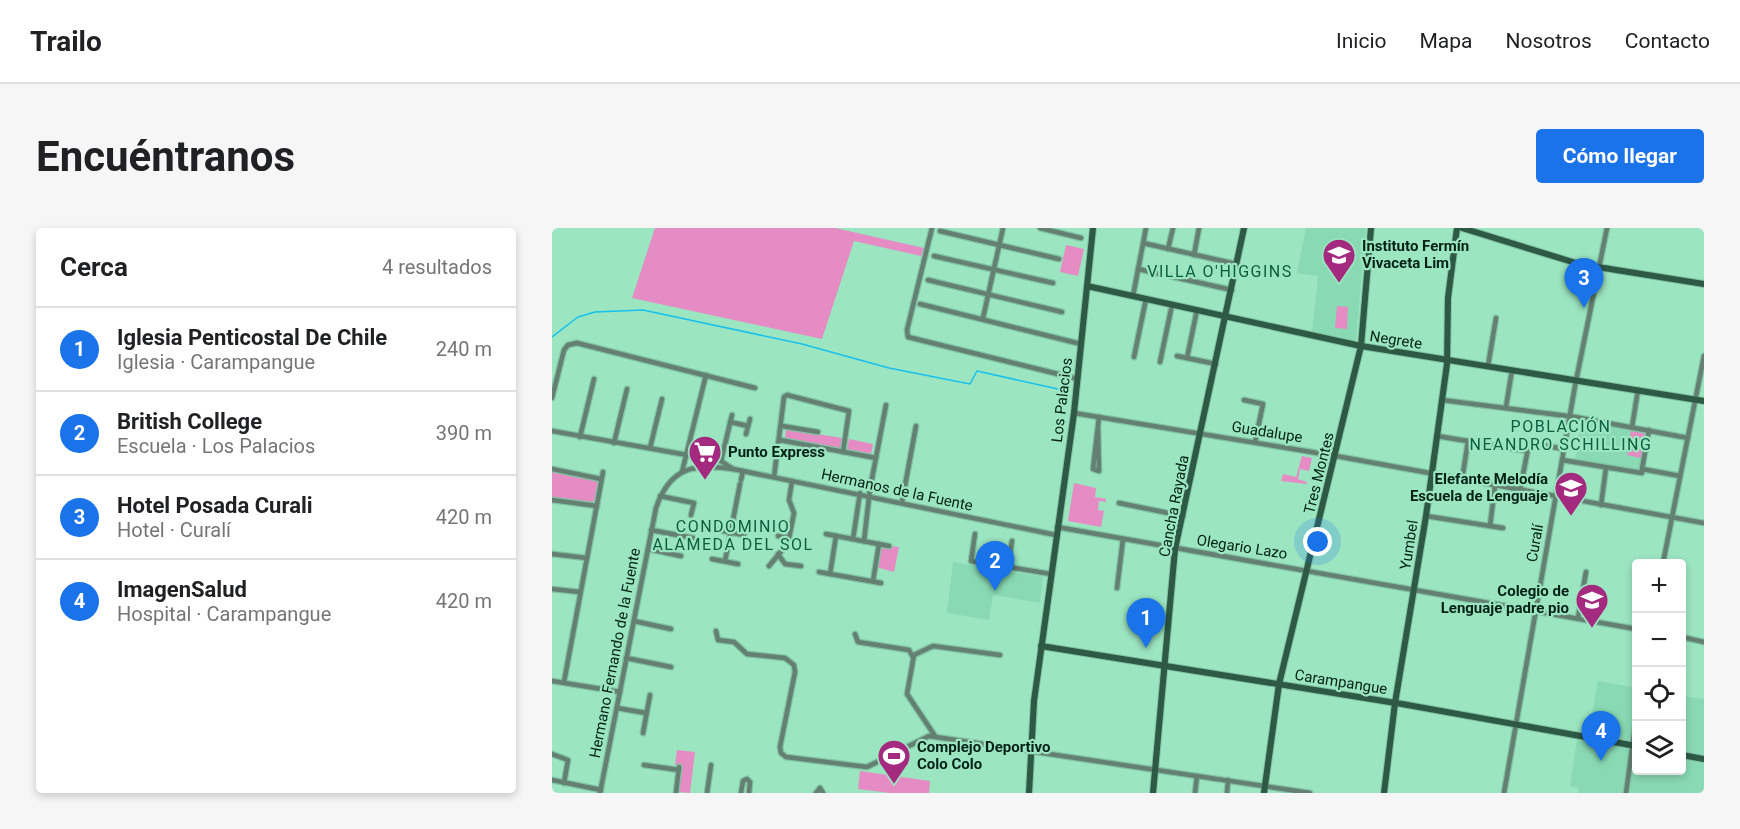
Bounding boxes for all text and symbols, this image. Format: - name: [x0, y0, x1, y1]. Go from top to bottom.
- text: Trailo: [30, 25, 102, 58]
- text: Inicio: [1336, 29, 1386, 53]
- text: Mapa: [1419, 29, 1472, 53]
- text: Nosotros: [1505, 29, 1592, 53]
- text: Contacto: [1625, 29, 1710, 53]
- button: Cómo llegar: [1536, 129, 1704, 183]
- text: Encuéntranos: [36, 132, 295, 181]
- school or university icon: Instituto Fermín Vivaceta Lim: [1321, 237, 1357, 284]
- place label: Instituto Fermín Vivaceta Lim: [1362, 237, 1469, 272]
- text: Cerca: [60, 252, 128, 282]
- text: 4 resultados: [382, 255, 492, 279]
- pin: 3: [1564, 259, 1604, 308]
- district label: VILLA O'HIGGINS: [1147, 262, 1293, 281]
- text: Iglesia Penticostal De Chile: [117, 325, 387, 350]
- street label: Negrete: [1368, 327, 1424, 353]
- text: 1: [74, 337, 85, 361]
- text: 240 m: [436, 337, 492, 361]
- text: Iglesia · Carampangue: [117, 350, 315, 374]
- street label: Los Palacios: [1048, 357, 1076, 443]
- text: British College: [117, 409, 262, 434]
- district label: POBLACIÓN NEANDRO SCHILLING: [1470, 416, 1652, 454]
- street label: Guadalupe: [1230, 418, 1304, 446]
- text: 2: [74, 421, 85, 445]
- text: 390 m: [436, 421, 492, 445]
- street label: Tres Montes: [1300, 430, 1338, 516]
- text: Escuela · Los Palacios: [117, 434, 315, 458]
- supermarket icon: Punto Express: [687, 434, 723, 481]
- place label: Punto Express: [728, 443, 825, 461]
- street label: Cancha Rayada: [1155, 454, 1193, 558]
- street label: Hermanos de la Fuente: [820, 465, 974, 515]
- place label: Elefante Melodía Escuela de Lenguaje: [1410, 470, 1548, 505]
- school or university icon: Elefante Melodía Escuela de Lenguaje: [1553, 470, 1589, 517]
- text: Hotel Posada Curali: [117, 493, 313, 518]
- text: 3: [74, 505, 85, 529]
- text: 420 m: [436, 505, 492, 529]
- district label: CONDOMINIO ALAMEDA DEL SOL: [652, 517, 814, 554]
- text: Hotel · Curalí: [117, 518, 231, 542]
- street label: Yumbel: [1396, 519, 1422, 571]
- street label: Curalí: [1523, 521, 1547, 563]
- your location: [1303, 527, 1332, 556]
- street label: Olegario Lazo: [1195, 531, 1289, 563]
- pin: 2: [976, 542, 1014, 591]
- street label: Hermano Fernando de la Fuente: [586, 546, 644, 759]
- map controls: [1632, 559, 1686, 775]
- button: +: [1632, 559, 1686, 613]
- text: ImagenSalud: [117, 577, 247, 602]
- place label: Colegio de Lenguaje padre pio: [1441, 582, 1569, 617]
- school or university icon: Colegio de Lenguaje padre pio: [1574, 582, 1610, 629]
- text: 4: [74, 589, 85, 613]
- text: 420 m: [436, 589, 492, 613]
- pin: 1: [1126, 598, 1166, 648]
- text: Hospital · Carampangue: [117, 602, 331, 626]
- button: −: [1632, 613, 1686, 667]
- street label: Carampangue: [1293, 666, 1389, 698]
- button: locate: [1632, 667, 1686, 721]
- pin: 4: [1582, 712, 1620, 761]
- button: layers: [1632, 721, 1686, 775]
- sports icon: Complejo Deportivo Colo Colo: [876, 738, 912, 785]
- place label: Complejo Deportivo Colo Colo: [917, 738, 1051, 773]

